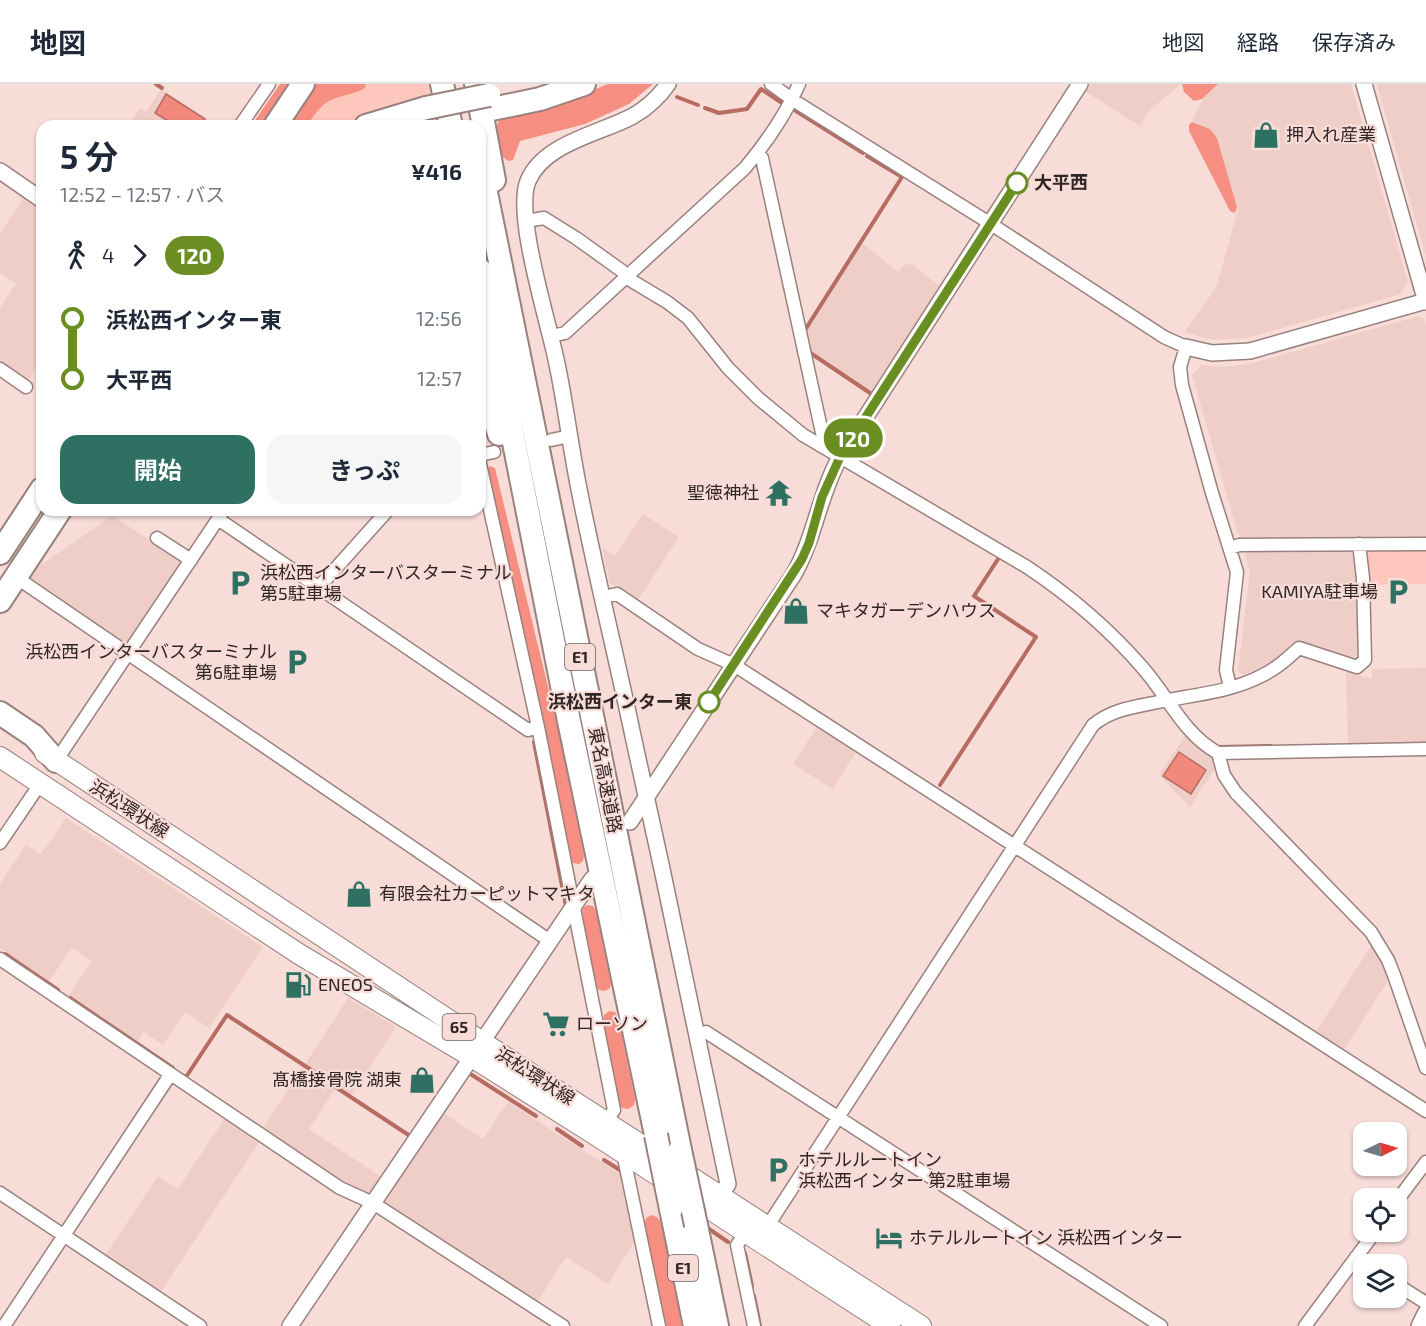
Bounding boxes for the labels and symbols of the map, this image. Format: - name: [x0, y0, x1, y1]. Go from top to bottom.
- shop icon: 押入れ産業: [1251, 120, 1281, 150]
- place label: 押入れ産業: [1286, 123, 1376, 145]
- place label: 大平西: [1034, 171, 1088, 193]
- marker: 大平西: [1006, 172, 1028, 194]
- line badge: 120: [818, 418, 888, 458]
- temple icon: 聖徳神社: [764, 478, 794, 508]
- place label: 聖徳神社: [687, 481, 759, 503]
- place label: 浜松西インターバスターミナル 第5駐車場: [260, 561, 512, 604]
- parking icon: 浜松西インターバスターミナル 第5駐車場: [225, 568, 255, 598]
- parking icon: KAMIYA駐車場: [1383, 577, 1413, 607]
- place label: KAMIYA駐車場: [1261, 580, 1378, 602]
- shop icon: マキタガーデンハウス: [781, 596, 811, 626]
- place label: マキタガーデンハウス: [816, 599, 996, 621]
- place label: 浜松西インターバスターミナル 第6駐車場: [25, 640, 277, 683]
- road number: E1: [565, 644, 595, 670]
- parking icon: 浜松西インターバスターミナル 第6駐車場: [282, 647, 312, 677]
- place label: 浜松西インター東: [548, 690, 692, 712]
- marker: 浜松西インター東: [698, 691, 720, 713]
- street label: 東名高速道路: [585, 725, 627, 835]
- street label: 浜松環状線: [86, 774, 173, 842]
- shop icon: 有限会社カーピットマキタ: [344, 879, 374, 909]
- place label: 有限会社カーピットマキタ: [379, 882, 595, 904]
- fuel station icon: ENEOS: [283, 970, 313, 1000]
- place label: ENEOS: [318, 973, 373, 995]
- supermarket icon: ローソン: [541, 1009, 571, 1039]
- place label: ローソン: [576, 1012, 648, 1034]
- road number: 65: [442, 1014, 476, 1040]
- street label: 浜松環状線: [492, 1041, 579, 1109]
- shop icon: 髙橋接骨院 湖東: [407, 1065, 437, 1095]
- place label: 髙橋接骨院 湖東: [272, 1068, 402, 1090]
- north arrow: [1353, 1122, 1407, 1176]
- place label: ホテルルートイン 浜松西インター 第2駐車場: [798, 1148, 1010, 1191]
- parking icon: ホテルルートイン 浜松西インター 第2駐車場: [763, 1155, 793, 1185]
- hotel icon: ホテルルートイン 浜松西インター: [874, 1223, 904, 1253]
- place label: ホテルルートイン 浜松西インター: [909, 1226, 1183, 1248]
- road number: E1: [668, 1255, 698, 1281]

